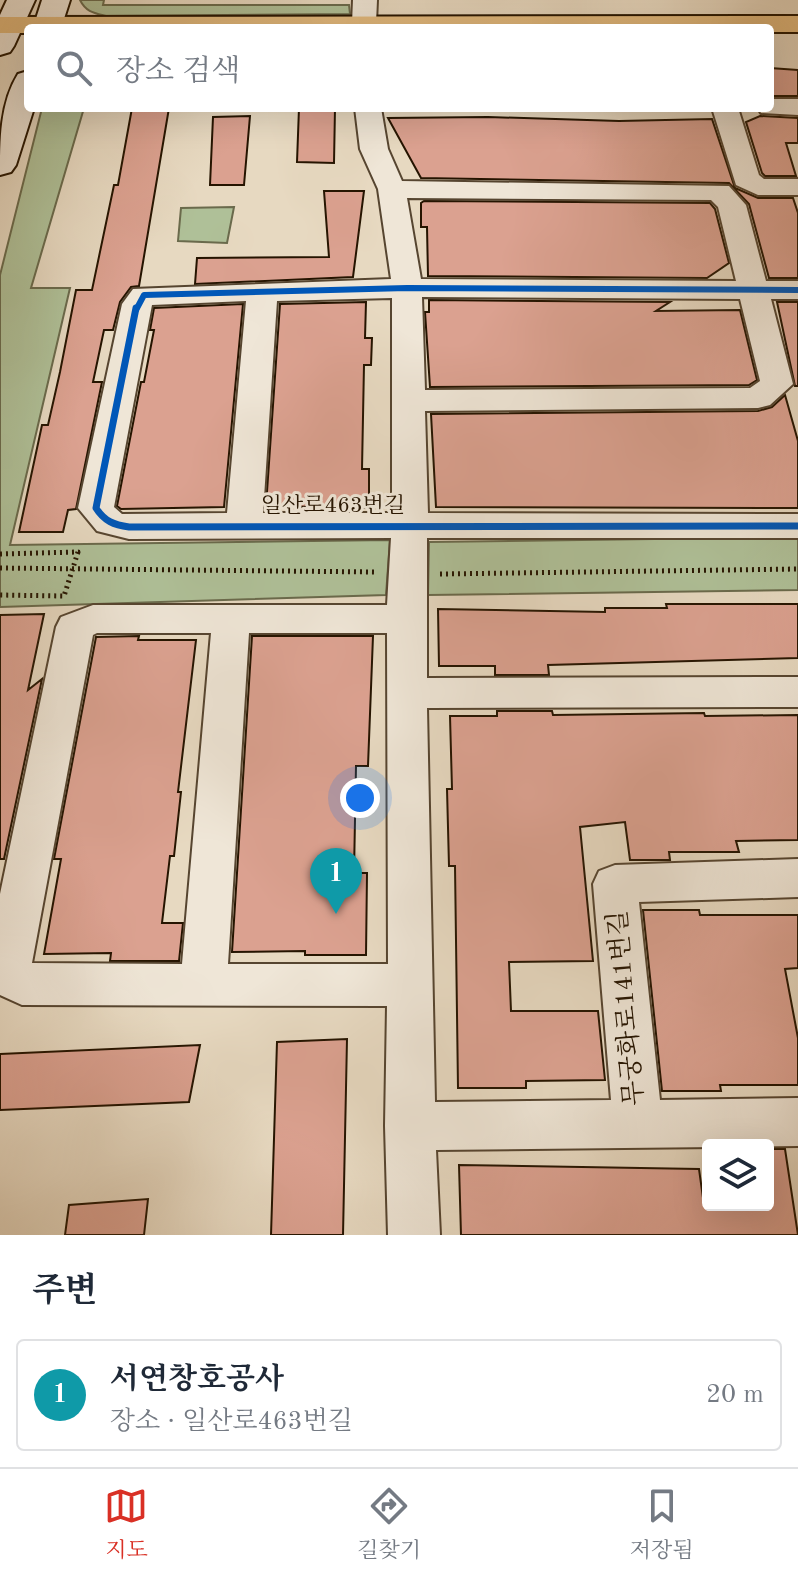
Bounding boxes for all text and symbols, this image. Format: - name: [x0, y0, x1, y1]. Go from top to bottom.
- search box: [24, 24, 774, 112]
- icon: search: [52, 46, 96, 90]
- text: 장소 검색: [116, 57, 240, 87]
- street label: 일산로463번길: [261, 494, 405, 517]
- your location: [340, 778, 380, 818]
- pin: 1: [310, 848, 362, 914]
- street label: 무궁화로141번길: [604, 909, 648, 1107]
- map controls: [702, 1139, 774, 1211]
- button: layers: [702, 1139, 774, 1211]
- text: 주변: [32, 1275, 98, 1309]
- text: 서연창호공사: [110, 1365, 284, 1395]
- text: 1: [52, 1382, 68, 1408]
- text: 20 m: [706, 1382, 764, 1408]
- text: 장소 · 일산로463번길: [110, 1409, 353, 1435]
- tab: 지도: [104, 1484, 148, 1565]
- tab: 길찾기: [357, 1484, 421, 1565]
- tab: 저장됨: [630, 1484, 694, 1565]

